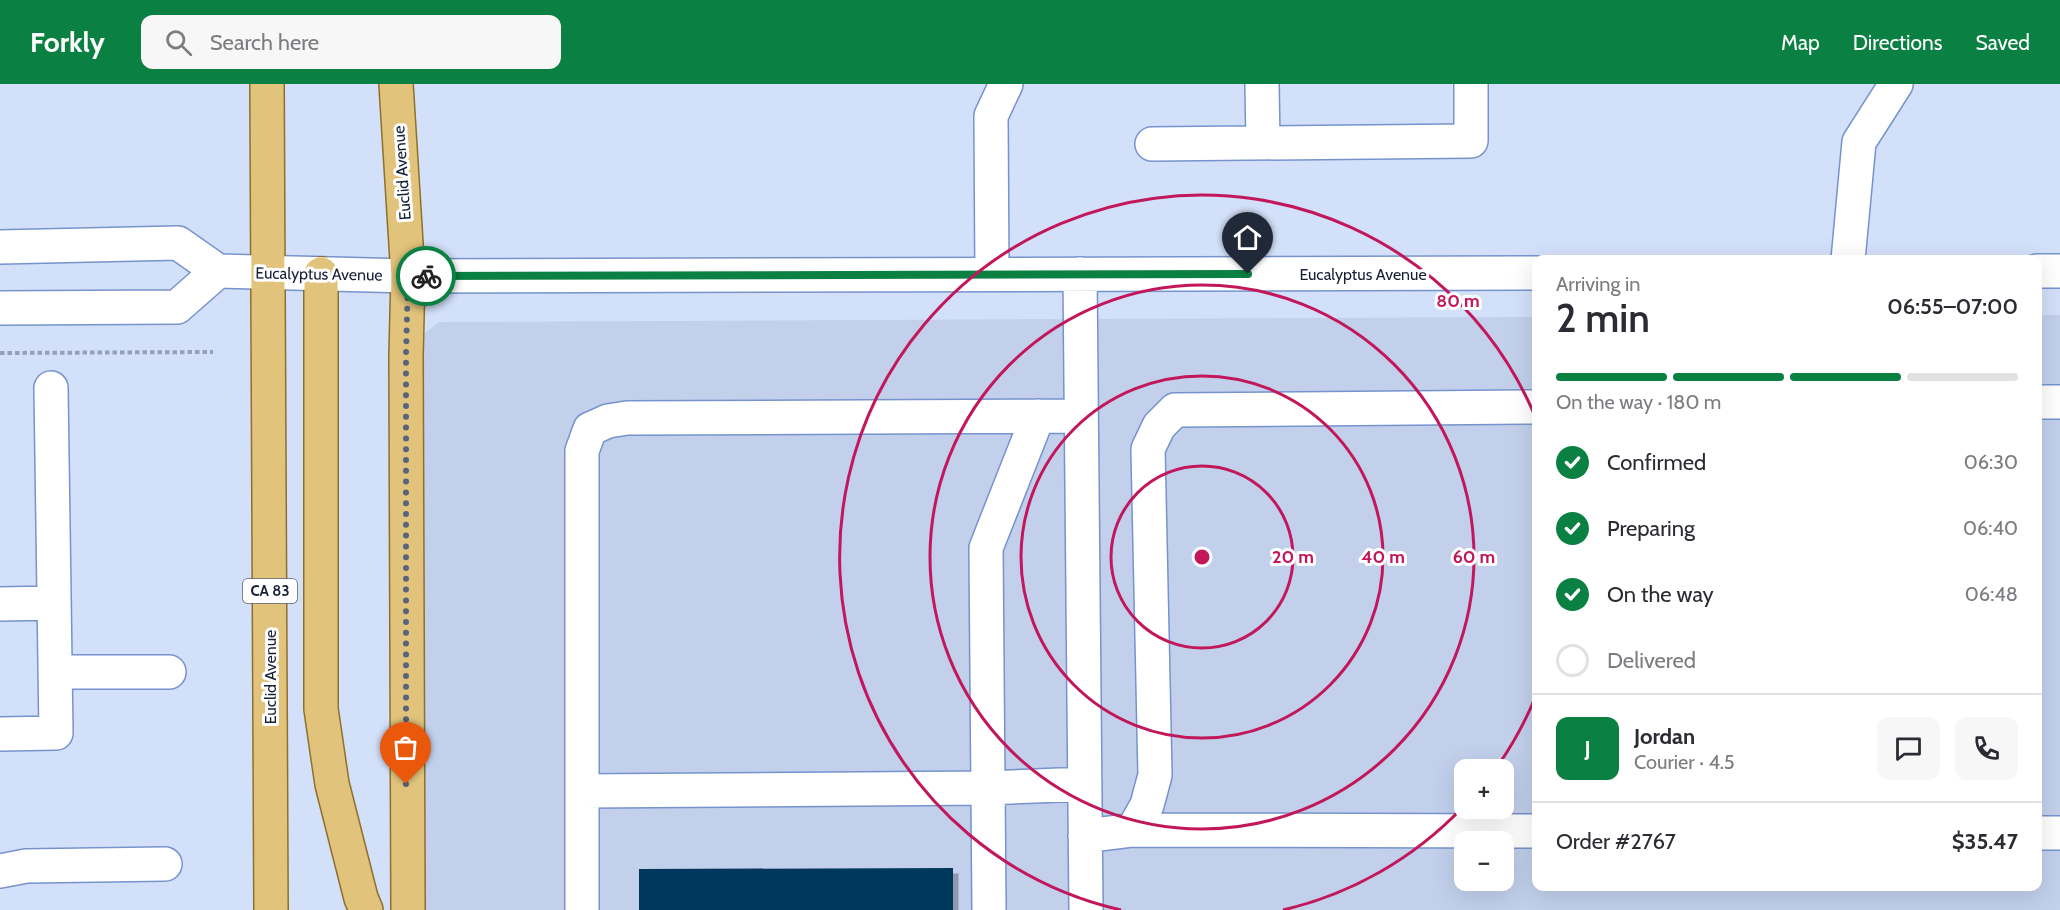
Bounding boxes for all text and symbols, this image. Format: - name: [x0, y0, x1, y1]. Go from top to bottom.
- search box: [141, 15, 561, 69]
- text: Forkly: [30, 25, 105, 59]
- icon: search: [162, 26, 195, 59]
- text: Search here: [210, 29, 319, 56]
- text: Map: [1781, 30, 1820, 55]
- text: Directions: [1853, 30, 1942, 55]
- text: Saved: [1975, 30, 2030, 55]
- street label: Euclid Avenue: [389, 125, 415, 221]
- pin: [1222, 212, 1273, 274]
- icon: home: [1231, 221, 1264, 254]
- courier: [396, 246, 456, 306]
- icon: bike: [410, 260, 443, 293]
- street label: Eucalyptus Avenue: [255, 263, 383, 285]
- street label: Eucalyptus Avenue: [1299, 265, 1427, 284]
- text: Arriving in: [1556, 272, 1640, 296]
- text: 80 m: [1436, 290, 1480, 312]
- text: 06:55–07:00: [1887, 293, 2018, 320]
- text: 2 min: [1556, 294, 1650, 342]
- text: On the way · 180 m: [1556, 390, 1721, 414]
- icon: check: [1556, 446, 1589, 479]
- text: Confirmed: [1607, 449, 1706, 476]
- text: 06:30: [1964, 450, 2018, 474]
- icon: check: [1556, 512, 1589, 545]
- text: Preparing: [1607, 515, 1695, 542]
- text: 06:40: [1963, 516, 2018, 540]
- text: 20 m: [1272, 546, 1314, 568]
- text: 40 m: [1361, 546, 1405, 568]
- text: 60 m: [1453, 546, 1495, 568]
- centre of rings: [1192, 547, 1212, 567]
- icon: check: [1556, 578, 1589, 611]
- road number: CA 83: [243, 579, 297, 603]
- text: On the way: [1607, 581, 1714, 608]
- text: 06:48: [1965, 582, 2018, 606]
- street label: Euclid Avenue: [261, 630, 280, 724]
- text: Delivered: [1607, 647, 1696, 674]
- button: chat: [1877, 717, 1940, 780]
- button: phone: [1955, 717, 2018, 780]
- pin: [380, 722, 431, 784]
- text: Jordan: [1634, 723, 1695, 750]
- icon: bag: [389, 731, 422, 764]
- text: J: [1584, 735, 1591, 762]
- text: Courier · 4.5: [1634, 750, 1735, 774]
- map controls: [1454, 759, 1514, 891]
- button: +: [1454, 759, 1514, 819]
- text: Order #2767: [1556, 828, 1676, 855]
- text: $35.47: [1952, 828, 2018, 855]
- button: −: [1454, 831, 1514, 891]

